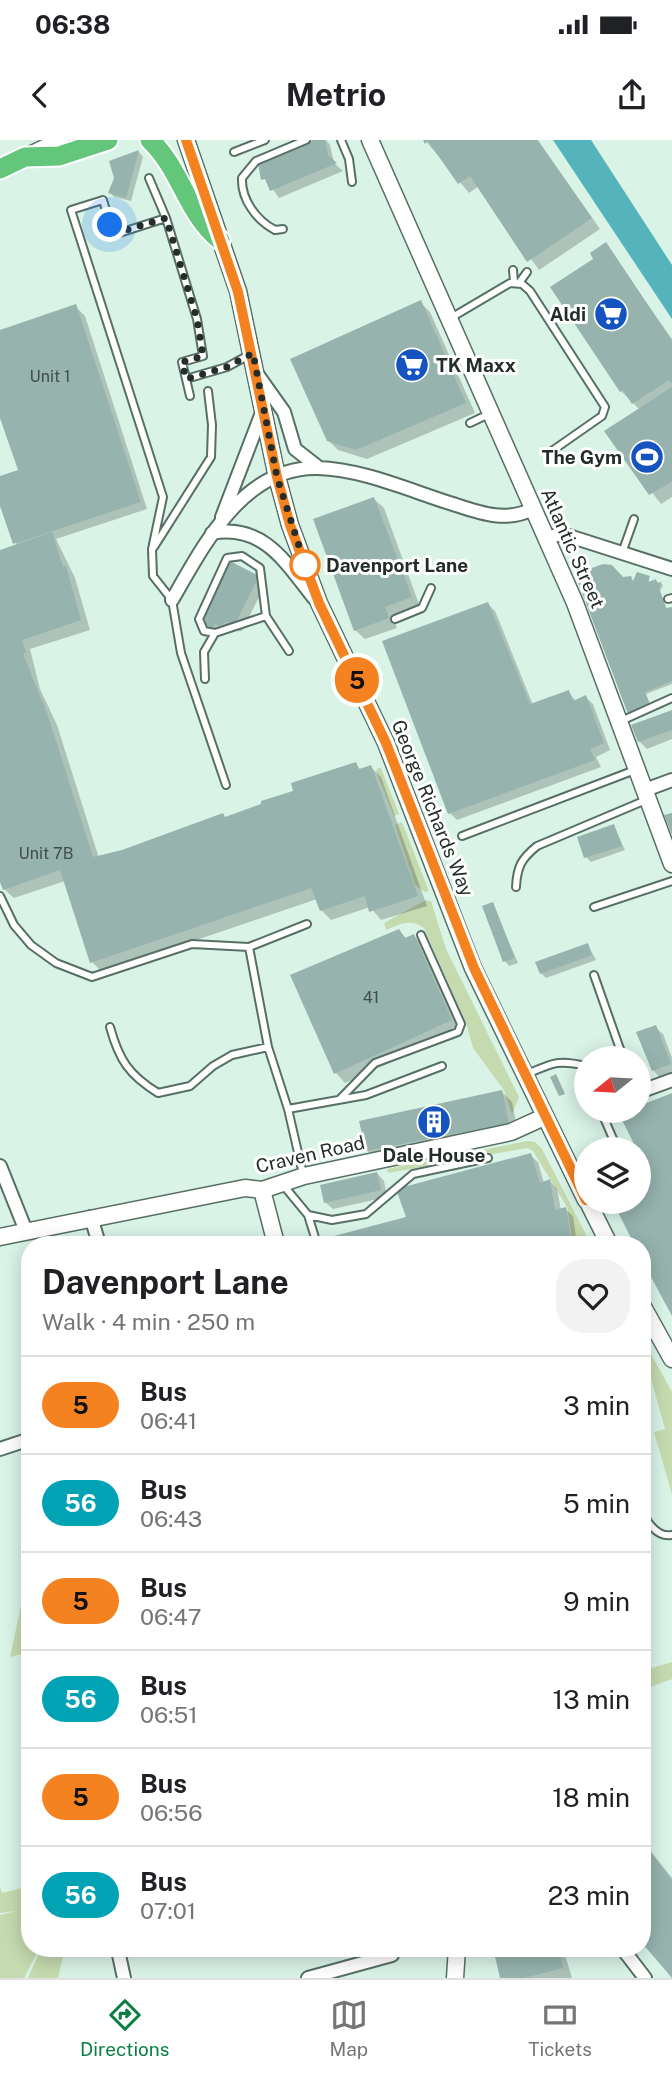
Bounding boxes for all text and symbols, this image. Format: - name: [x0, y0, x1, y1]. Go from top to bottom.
- text: 06:38: [35, 9, 111, 40]
- icon: back: [21, 76, 59, 114]
- text: Metrio: [286, 76, 386, 113]
- icon: share: [613, 76, 651, 114]
- your location: [92, 207, 127, 242]
- supermarket icon: Aldi: [592, 295, 630, 333]
- place label: Aldi: [550, 303, 586, 325]
- supermarket icon: TK Maxx: [393, 346, 431, 384]
- place label: TK Maxx: [436, 354, 516, 376]
- house number: Unit 1: [29, 367, 71, 386]
- sports icon: The Gym: [628, 438, 666, 476]
- place label: The Gym: [542, 446, 622, 468]
- street label: Atlantic Street: [537, 485, 609, 611]
- marker: Davenport Lane: [290, 550, 320, 580]
- place label: Davenport Lane: [326, 554, 468, 576]
- line badge: 5: [334, 657, 380, 703]
- text: 5: [349, 666, 365, 694]
- street label: George Richards Way: [388, 717, 478, 899]
- house number: Unit 7B: [19, 844, 73, 863]
- house number: 41: [363, 988, 379, 1007]
- north arrow: [574, 1046, 651, 1124]
- map controls: [574, 1046, 651, 1214]
- building icon: Dale House: [415, 1103, 453, 1141]
- street label: Craven Road: [253, 1131, 367, 1177]
- button: layers: [574, 1137, 651, 1214]
- place label: Dale House: [383, 1144, 485, 1166]
- button: heart: [556, 1259, 630, 1333]
- text: Davenport Lane: [42, 1263, 289, 1301]
- text: Walk · 4 min · 250 m: [42, 1308, 255, 1335]
- text: Bus: [140, 1376, 187, 1407]
- text: 3 min: [563, 1390, 630, 1421]
- text: 5: [72, 1391, 89, 1419]
- text: 06:41: [140, 1407, 197, 1434]
- text: Bus: [140, 1474, 187, 1505]
- text: 5 min: [563, 1488, 630, 1519]
- text: 56: [64, 1489, 97, 1517]
- text: 06:43: [140, 1505, 202, 1532]
- text: Bus: [140, 1572, 187, 1603]
- text: 9 min: [563, 1586, 630, 1617]
- text: 5: [72, 1587, 89, 1615]
- text: 06:47: [140, 1603, 202, 1630]
- text: Bus: [140, 1670, 187, 1701]
- text: 13 min: [553, 1684, 630, 1715]
- text: 56: [64, 1685, 97, 1713]
- text: 06:51: [140, 1701, 198, 1728]
- text: Bus: [140, 1768, 187, 1799]
- text: 18 min: [552, 1782, 630, 1813]
- text: 5: [72, 1783, 89, 1811]
- text: 06:56: [140, 1799, 202, 1826]
- text: Bus: [140, 1866, 187, 1897]
- text: 23 min: [548, 1880, 630, 1911]
- text: 56: [64, 1881, 97, 1909]
- text: 07:01: [140, 1897, 196, 1924]
- tab: Directions: [80, 1996, 169, 2060]
- tab: Map: [329, 1996, 368, 2060]
- tab: Tickets: [528, 1996, 592, 2060]

